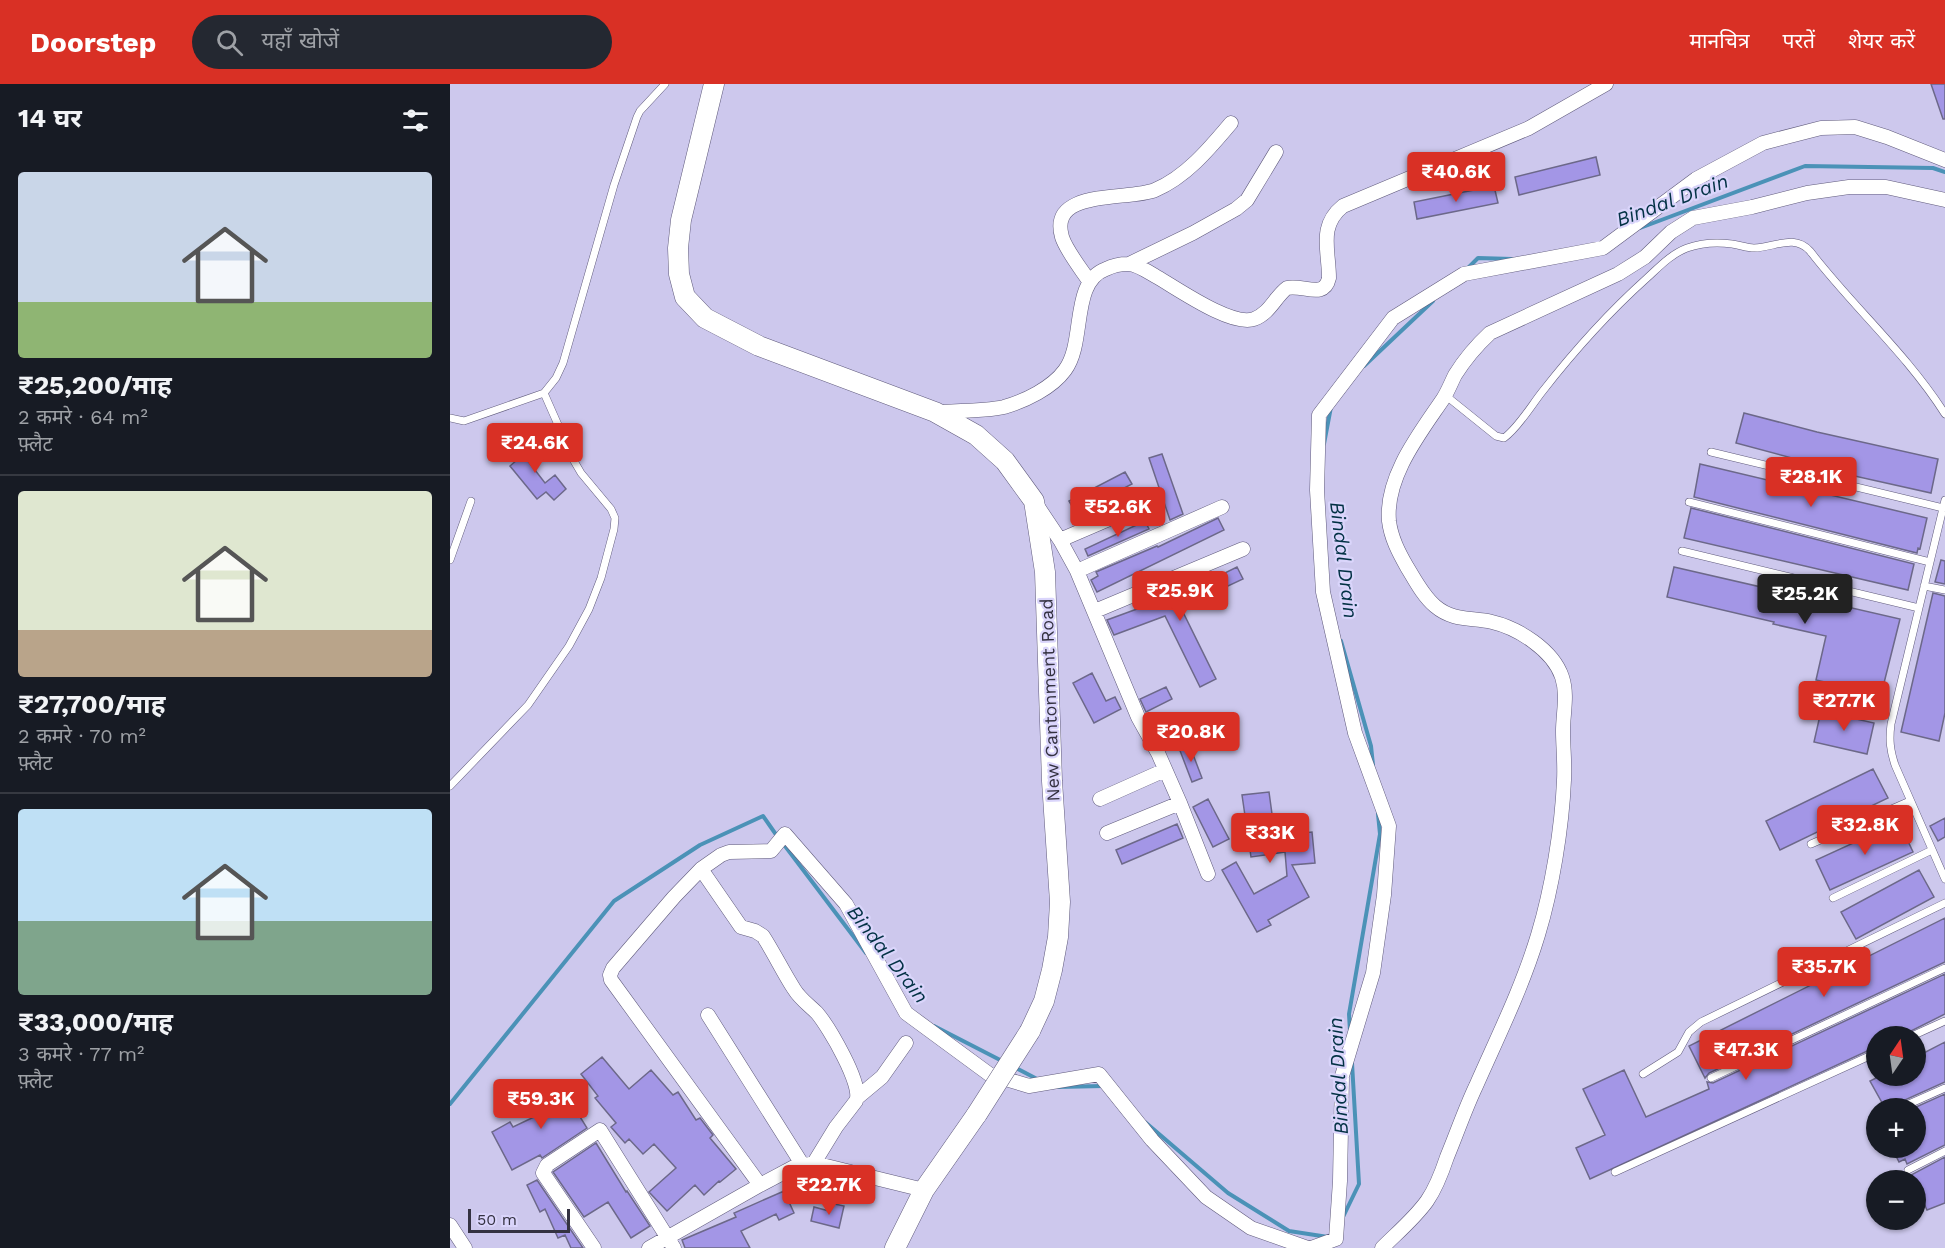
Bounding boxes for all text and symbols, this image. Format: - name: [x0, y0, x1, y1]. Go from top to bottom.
- search box: [192, 15, 612, 69]
- text: Doorstep: [30, 26, 156, 59]
- icon: search: [213, 26, 246, 59]
- text: यहाँ खोजें: [261, 28, 339, 53]
- text: मानचित्र: [1690, 28, 1750, 53]
- text: परतें: [1783, 28, 1815, 53]
- text: शेयर करें: [1848, 28, 1915, 53]
- text: 14 घर: [18, 103, 82, 133]
- icon: filters: [399, 104, 432, 137]
- pin: ₹40.6K: [1407, 152, 1505, 203]
- text: ₹40.6K: [1421, 159, 1491, 183]
- water label: Bindal Drain: [1613, 169, 1731, 231]
- icon: home: [171, 211, 279, 319]
- text: ₹25,200/माह: [18, 370, 172, 400]
- text: 2 कमरे · 64 m²: [18, 405, 148, 429]
- pin: ₹24.6K: [486, 423, 584, 474]
- text: ₹24.6K: [501, 430, 569, 454]
- text: फ़्लैट: [18, 432, 53, 456]
- pin: ₹28.1K: [1762, 457, 1860, 508]
- text: ₹28.1K: [1780, 464, 1842, 488]
- pin: ₹52.6K: [1069, 487, 1167, 538]
- text: ₹52.6K: [1084, 494, 1152, 518]
- water label: Bindal Drain: [1325, 500, 1363, 620]
- icon: home: [171, 530, 279, 638]
- pin: ₹25.9K: [1131, 571, 1229, 622]
- pin: ₹25.2K: [1756, 574, 1854, 625]
- text: ₹25.9K: [1146, 578, 1214, 602]
- text: ₹25.2K: [1771, 581, 1839, 605]
- street label: New Cantonment Road: [1035, 598, 1064, 802]
- pin: ₹27.7K: [1795, 681, 1893, 732]
- text: ₹27.7K: [1813, 688, 1875, 712]
- text: ₹27,700/माह: [18, 689, 165, 719]
- pin: ₹20.8K: [1142, 712, 1240, 763]
- text: ₹20.8K: [1157, 719, 1225, 743]
- text: 2 कमरे · 70 m²: [18, 724, 146, 748]
- text: फ़्लैट: [18, 751, 53, 775]
- pin: ₹32.8K: [1816, 805, 1914, 856]
- text: ₹32.8K: [1831, 812, 1899, 836]
- pin: ₹33K: [1234, 813, 1306, 864]
- text: ₹33K: [1245, 820, 1295, 844]
- icon: home: [171, 848, 279, 956]
- water label: Bindal Drain: [842, 900, 934, 1008]
- pin: ₹35.7K: [1775, 947, 1873, 998]
- text: ₹35.7K: [1791, 954, 1857, 978]
- text: ₹33,000/माह: [18, 1007, 173, 1037]
- water label: Bindal Drain: [1323, 1017, 1353, 1135]
- north arrow: [1866, 1026, 1926, 1086]
- map controls: [1866, 1026, 1926, 1230]
- pin: ₹47.3K: [1697, 1030, 1795, 1081]
- text: ₹47.3K: [1713, 1037, 1779, 1061]
- text: 3 कमरे · 77 m²: [18, 1042, 144, 1066]
- text: फ़्लैट: [18, 1069, 53, 1093]
- pin: ₹59.3K: [492, 1079, 590, 1130]
- text: ₹59.3K: [507, 1086, 575, 1110]
- button: +: [1866, 1098, 1926, 1158]
- pin: ₹22.7K: [780, 1165, 878, 1216]
- button: −: [1866, 1170, 1926, 1230]
- text: ₹22.7K: [796, 1172, 862, 1196]
- scale bar: [468, 1206, 570, 1234]
- text: 50 m: [477, 1210, 517, 1229]

